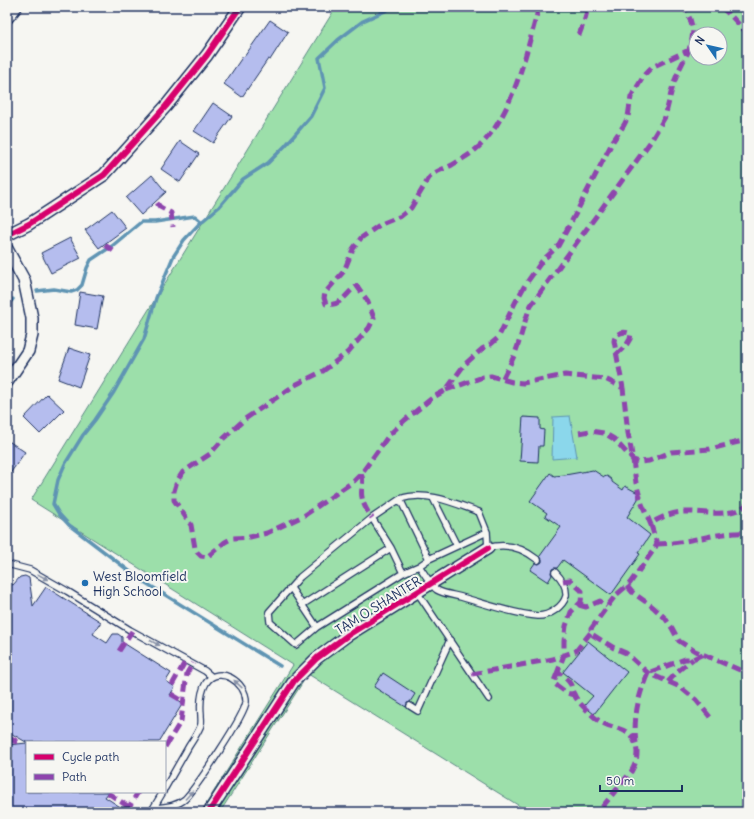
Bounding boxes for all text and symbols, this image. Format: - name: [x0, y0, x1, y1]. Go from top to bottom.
- north arrow: [688, 26, 728, 66]
- text: N: [692, 33, 708, 47]
- place label: West Bloomfield High School: [93, 568, 187, 600]
- street label: TAM O SHANTER: [332, 572, 424, 639]
- one-way arrow: [37, 574, 49, 581]
- marker: West Bloomfield High School: [80, 578, 90, 588]
- one-way arrow: [149, 640, 161, 647]
- one-way arrow: [233, 680, 243, 689]
- legend: [26, 741, 166, 793]
- text: Cycle path: [62, 749, 119, 764]
- scale bar: [600, 767, 682, 793]
- text: Path: [62, 769, 87, 784]
- text: 50 m: [606, 773, 635, 788]
- one-way arrow: [184, 789, 193, 800]

